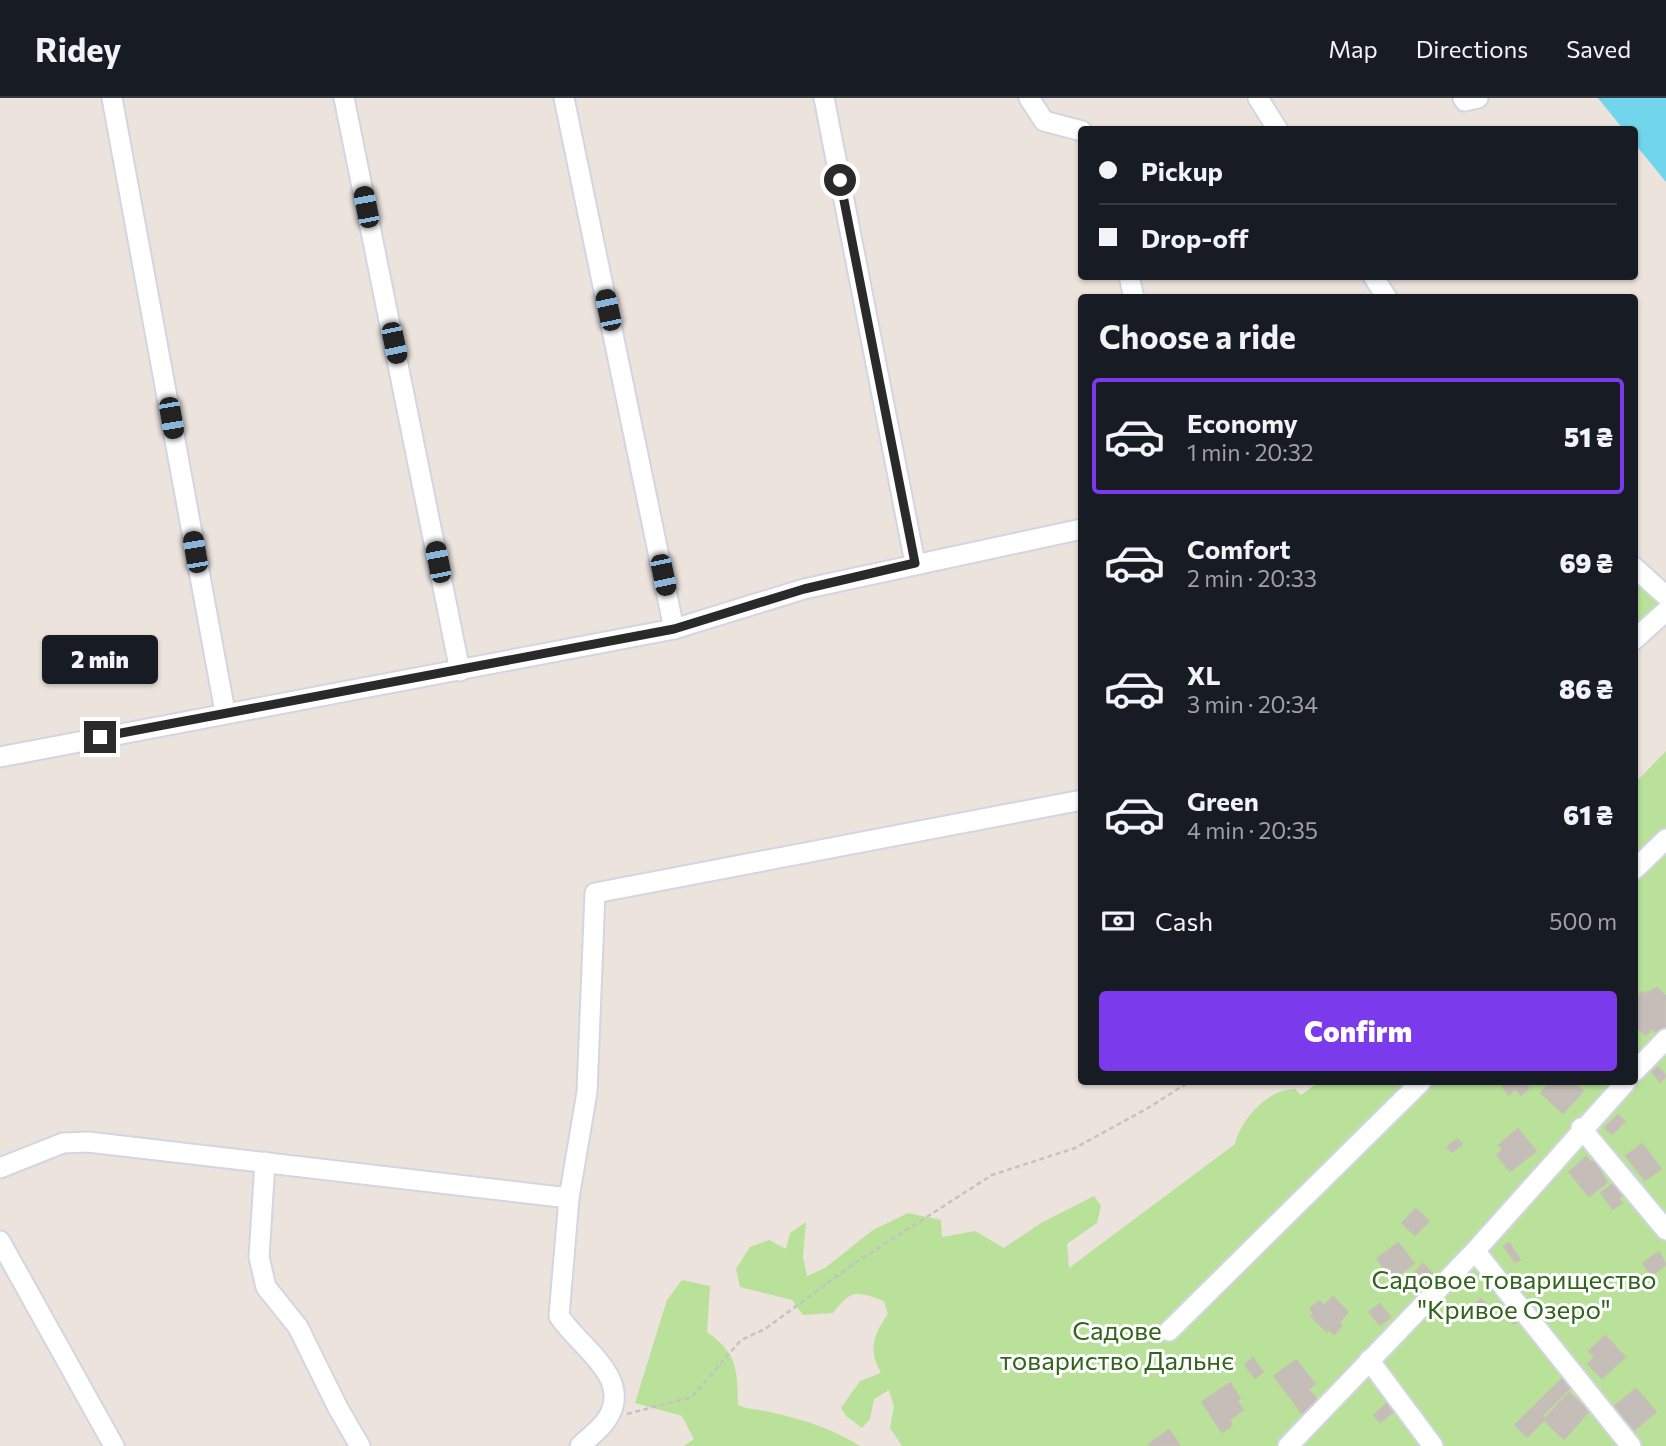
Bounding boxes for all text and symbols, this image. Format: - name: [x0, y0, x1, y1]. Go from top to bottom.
- text: Ridey: [35, 28, 121, 69]
- text: Map: [1328, 34, 1378, 63]
- text: Directions: [1416, 34, 1528, 63]
- text: Saved: [1566, 34, 1631, 63]
- text: Pickup: [1141, 155, 1223, 186]
- route start: [824, 164, 856, 196]
- car: [352, 184, 381, 230]
- text: Drop-off: [1141, 222, 1248, 253]
- car: [594, 287, 623, 333]
- text: Choose a ride: [1099, 316, 1296, 356]
- car: [380, 320, 409, 366]
- car: [158, 395, 185, 441]
- icon: car: [1103, 405, 1166, 468]
- text: Economy: [1187, 407, 1298, 438]
- text: 51 ₴: [1564, 421, 1613, 452]
- text: 1 min · 20:32: [1187, 438, 1314, 466]
- car: [182, 529, 209, 575]
- icon: car: [1103, 531, 1166, 594]
- text: Comfort: [1187, 533, 1290, 564]
- car: [424, 539, 453, 585]
- text: 69 ₴: [1559, 547, 1613, 578]
- car: [649, 552, 678, 598]
- text: 2 min · 20:33: [1187, 564, 1317, 592]
- callout: 2 min: [42, 636, 158, 684]
- text: 2 min: [71, 645, 129, 673]
- icon: car: [1103, 657, 1166, 720]
- text: XL: [1187, 659, 1221, 690]
- text: 86 ₴: [1559, 673, 1613, 704]
- text: 3 min · 20:34: [1187, 690, 1318, 718]
- route end: [84, 721, 116, 753]
- icon: car: [1103, 783, 1166, 846]
- text: Green: [1187, 785, 1259, 816]
- text: 61 ₴: [1563, 799, 1613, 830]
- text: 4 min · 20:35: [1187, 816, 1318, 844]
- icon: cash: [1099, 902, 1137, 940]
- text: Cash: [1155, 905, 1213, 936]
- text: 500 m: [1549, 907, 1617, 935]
- button: Confirm: [1099, 991, 1617, 1071]
- park label: Садовое товарищество "Кривое Озеро": [1371, 1263, 1657, 1324]
- park label: Садове товариство Дальнє: [1000, 1314, 1234, 1375]

